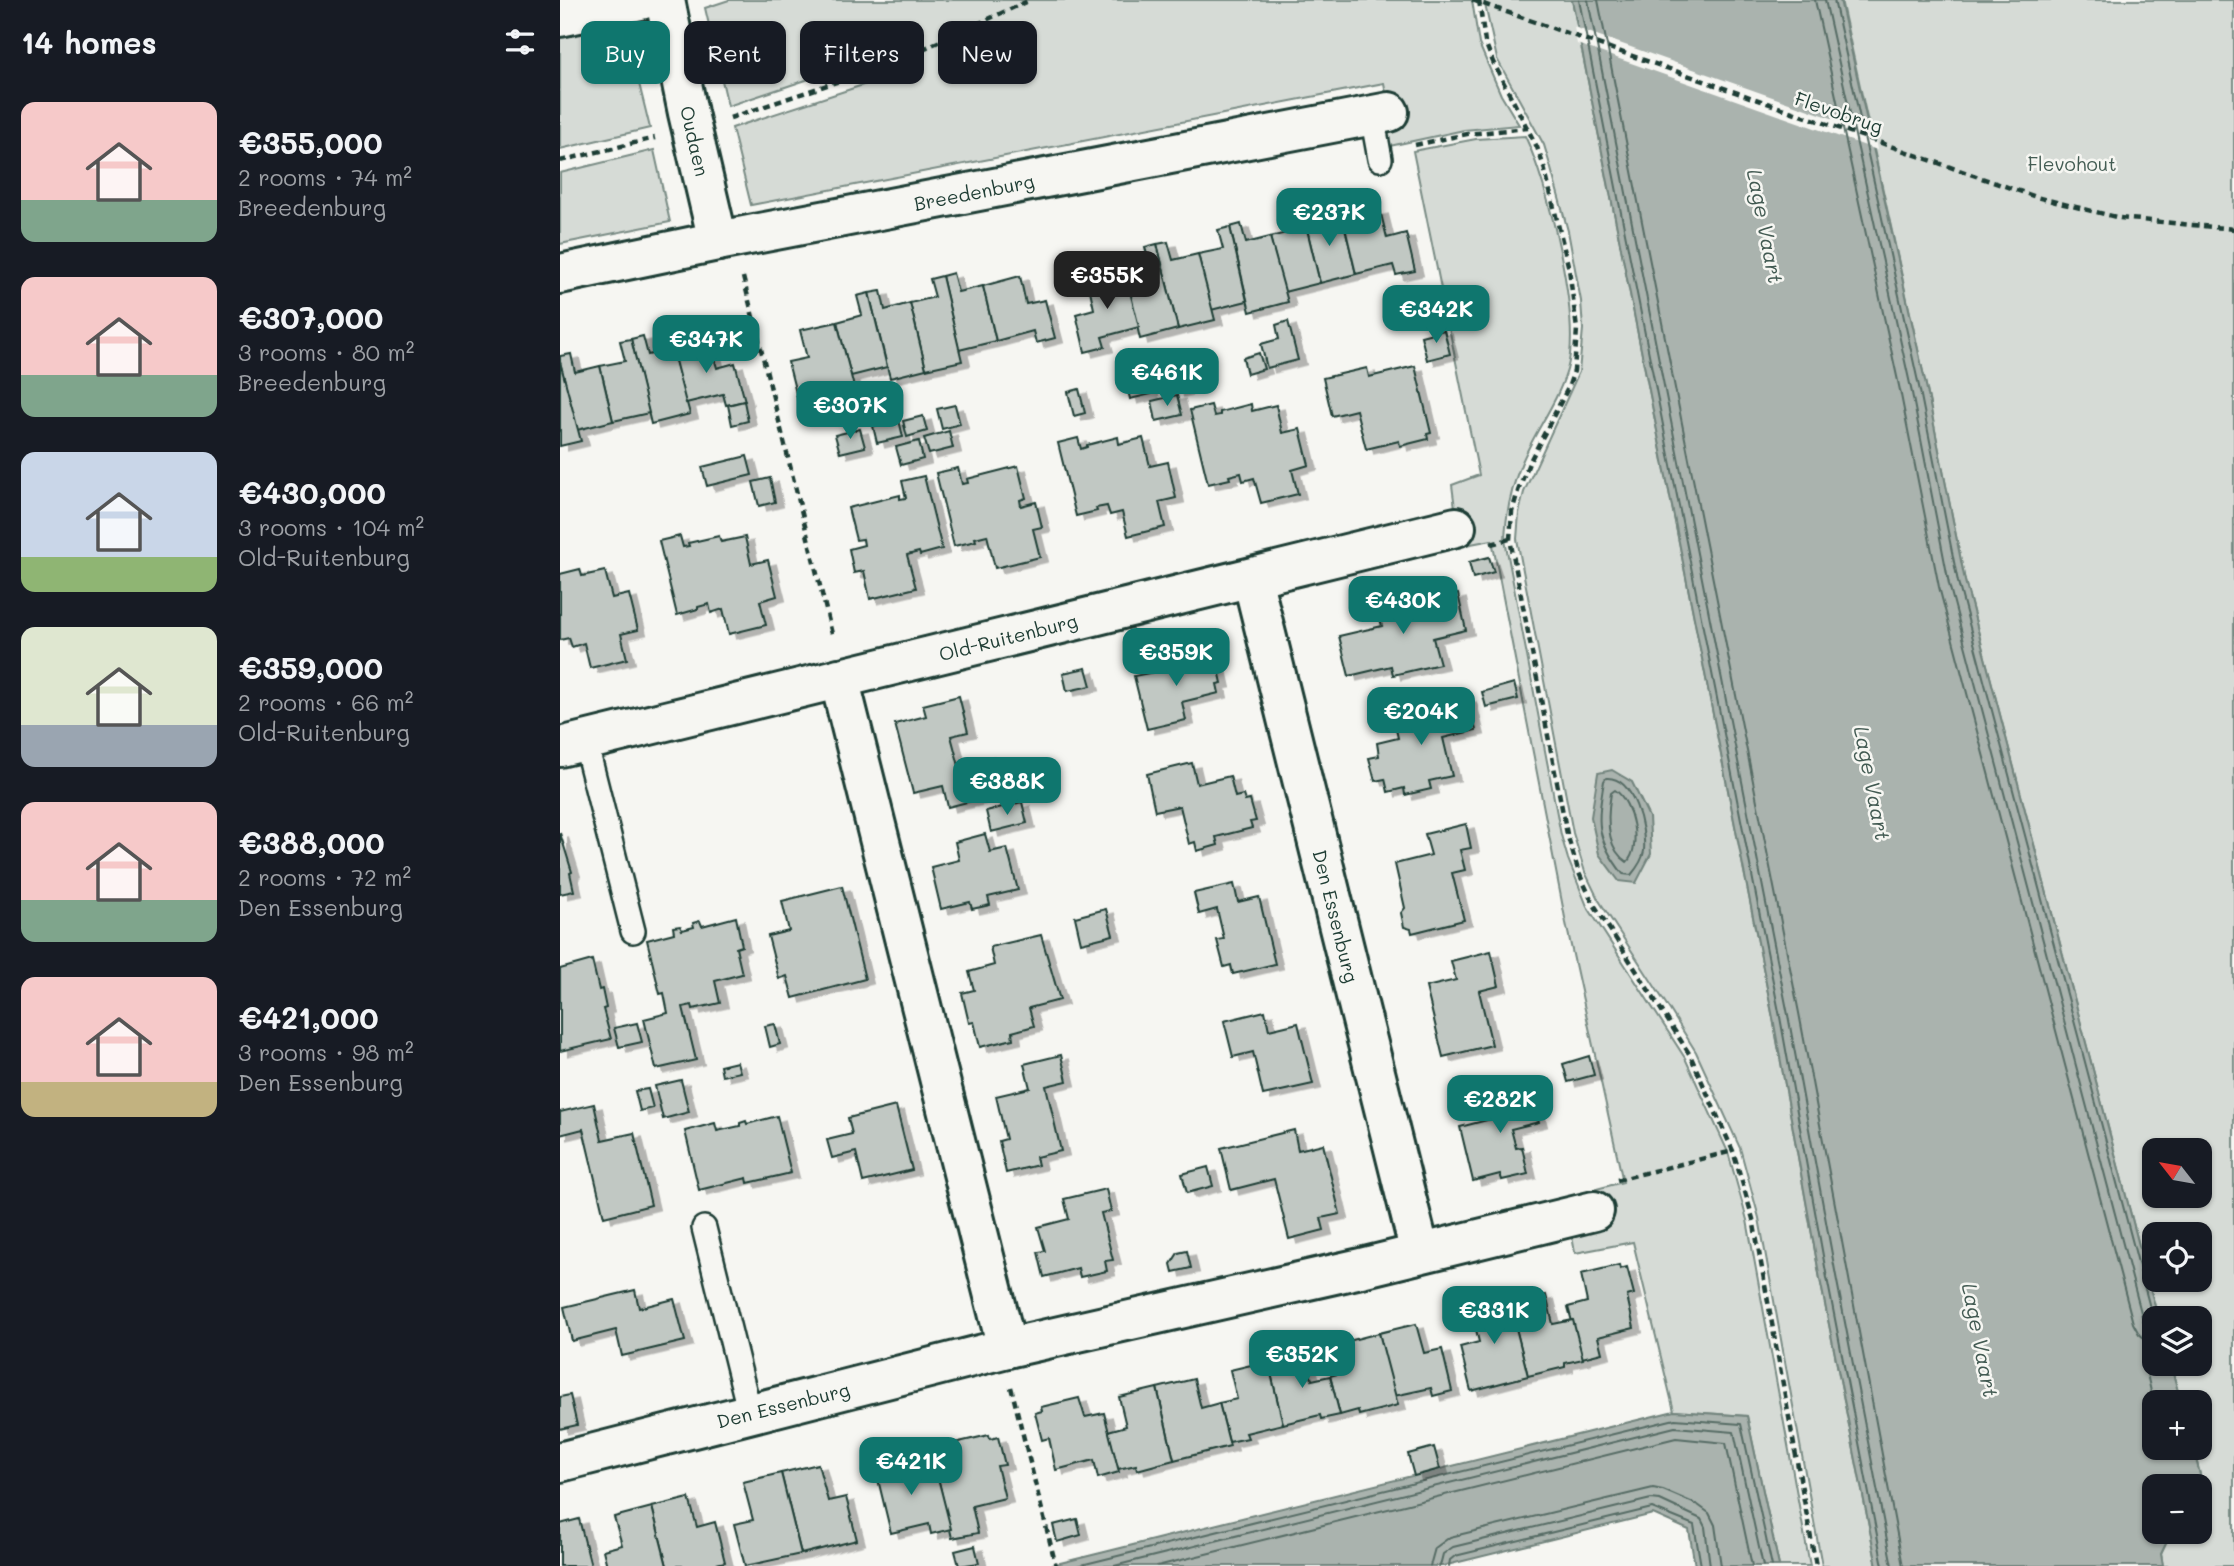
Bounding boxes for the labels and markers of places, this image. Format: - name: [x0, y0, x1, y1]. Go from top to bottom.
- pin: €237K: [1280, 188, 1378, 248]
- pin: €355K: [1058, 252, 1156, 311]
- pin: €342K: [1387, 286, 1485, 345]
- pin: €347K: [657, 316, 755, 375]
- pin: €461K: [1118, 348, 1216, 408]
- pin: €307K: [801, 382, 899, 441]
- pin: €430K: [1354, 576, 1452, 636]
- pin: €359K: [1127, 628, 1225, 688]
- pin: €204K: [1372, 688, 1470, 747]
- pin: €388K: [958, 758, 1056, 817]
- pin: €282K: [1451, 1076, 1549, 1135]
- pin: €331K: [1445, 1286, 1543, 1346]
- pin: €352K: [1253, 1330, 1351, 1390]
- pin: €421K: [862, 1438, 960, 1497]

